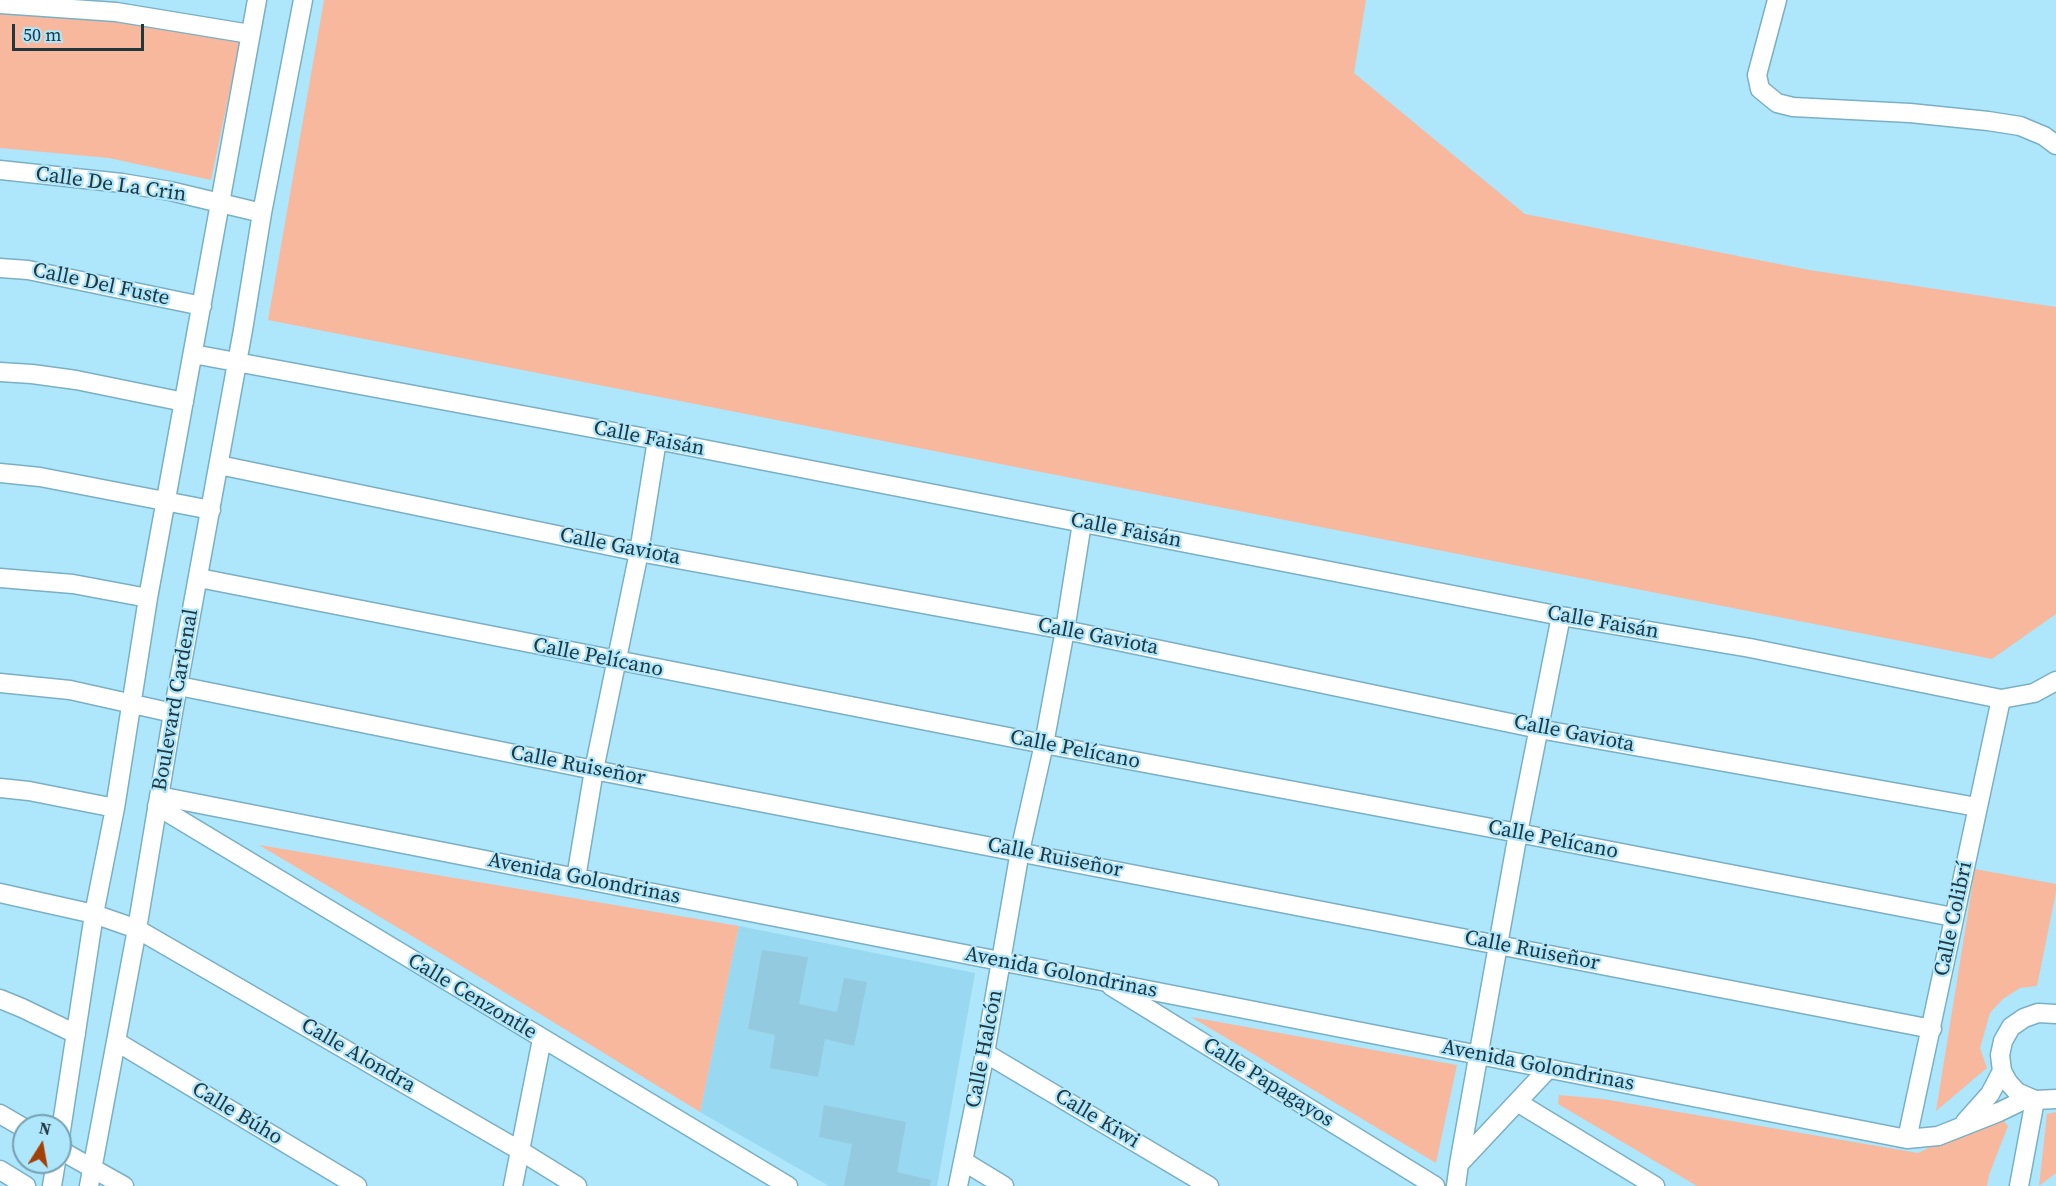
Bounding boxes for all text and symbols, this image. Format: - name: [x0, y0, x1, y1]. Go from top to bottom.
- scale bar: [15, 12, 147, 50]
- text: 50 m: [23, 22, 61, 47]
- street label: Calle De La Crin: [34, 162, 188, 208]
- street label: Calle Del Fuste: [30, 258, 172, 312]
- street label: Calle Faisán: [591, 416, 707, 462]
- street label: Calle Faisán: [1068, 508, 1184, 554]
- street label: Calle Gaviota: [558, 523, 682, 571]
- street label: Calle Faisán: [1545, 601, 1661, 645]
- street label: Boulevard Cardenal: [148, 607, 204, 793]
- street label: Calle Gaviota: [1036, 613, 1160, 661]
- street label: Calle Pelícano: [531, 633, 665, 683]
- street label: Calle Gaviota: [1512, 710, 1636, 758]
- street label: Calle Pelícano: [1008, 725, 1142, 775]
- street label: Calle Ruiseñor: [508, 741, 648, 791]
- street label: Calle Pelícano: [1486, 815, 1620, 865]
- street label: Calle Ruiseñor: [985, 833, 1125, 883]
- street label: Avenida Golondrinas: [486, 848, 682, 910]
- street label: Calle Colibrí: [1930, 859, 1978, 979]
- street label: Calle Ruiseñor: [1462, 926, 1602, 976]
- street label: Avenida Golondrinas: [963, 942, 1159, 1004]
- street label: Calle Cenzontle: [403, 949, 541, 1045]
- street label: Calle Halcón: [961, 988, 1009, 1110]
- street label: Calle Alondra: [296, 1013, 420, 1099]
- street label: Calle Papagayos: [1198, 1033, 1338, 1133]
- street label: Avenida Golondrinas: [1440, 1035, 1636, 1097]
- street label: Calle Búho: [187, 1077, 287, 1151]
- street label: Calle Kiwi: [1050, 1084, 1144, 1154]
- north arrow: [12, 1114, 72, 1174]
- text: N: [37, 1116, 53, 1140]

